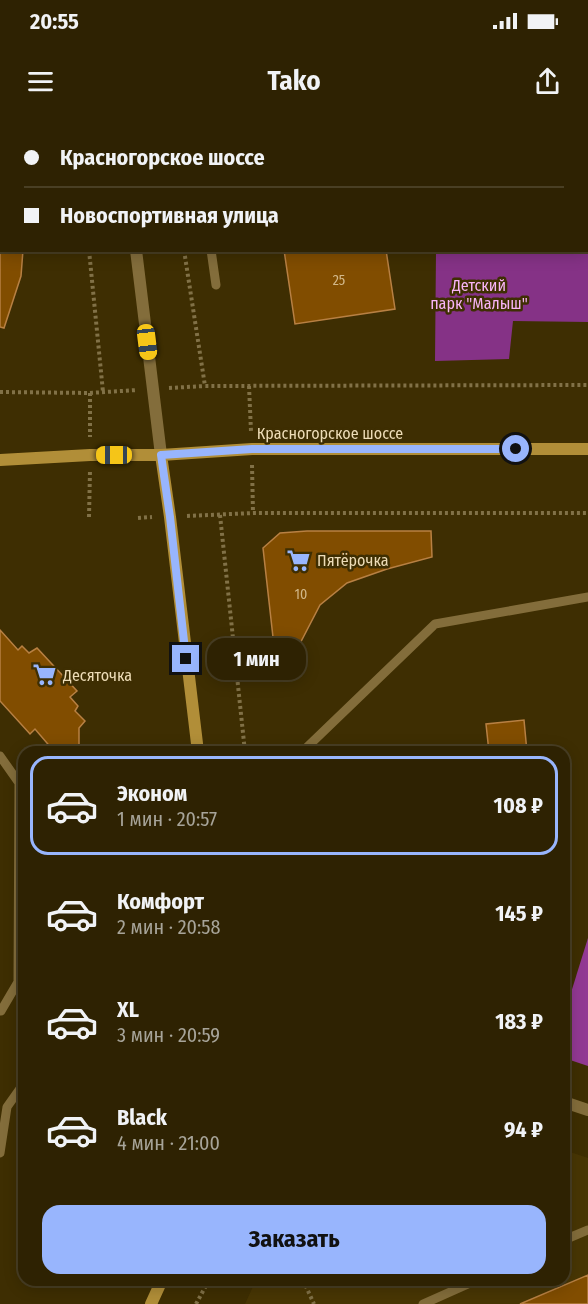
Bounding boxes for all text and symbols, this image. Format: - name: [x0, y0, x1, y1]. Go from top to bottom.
- text: 20:55: [30, 8, 79, 35]
- icon: menu: [24, 65, 57, 98]
- text: Tako: [267, 65, 321, 97]
- icon: share: [531, 65, 564, 98]
- text: Красногорское шоссе: [60, 144, 265, 171]
- text: Новоспортивная улица: [60, 202, 279, 229]
- house number: 25: [333, 272, 345, 289]
- park label: Детский парк "Малыш": [430, 276, 528, 313]
- car: [136, 323, 158, 361]
- street label: Красногорское шоссе: [257, 424, 403, 443]
- route start: [502, 435, 529, 462]
- car: [96, 446, 132, 464]
- supermarket icon: Пятёрочка: [286, 547, 312, 573]
- place label: Пятёрочка: [317, 551, 389, 570]
- house number: 10: [295, 586, 307, 603]
- callout: 1 мин: [207, 638, 306, 680]
- route end: [172, 645, 199, 672]
- text: 1 мин: [233, 647, 280, 671]
- supermarket icon: Десяточка: [32, 662, 58, 688]
- place label: Десяточка: [62, 666, 132, 685]
- icon: car: [45, 779, 99, 833]
- text: Эконом: [117, 780, 187, 807]
- text: 108 ₽: [494, 792, 543, 819]
- text: 1 мин · 20:57: [117, 807, 217, 831]
- icon: car: [45, 887, 99, 941]
- text: Комфорт: [117, 888, 204, 915]
- text: 145 ₽: [495, 900, 543, 927]
- text: 2 мин · 20:58: [117, 915, 220, 939]
- icon: car: [45, 995, 99, 1049]
- text: XL: [117, 996, 139, 1023]
- text: 183 ₽: [495, 1008, 543, 1035]
- text: 3 мин · 20:59: [117, 1023, 220, 1047]
- icon: car: [45, 1103, 99, 1157]
- text: Black: [117, 1104, 167, 1131]
- text: 94 ₽: [504, 1116, 543, 1143]
- text: 4 мин · 21:00: [117, 1131, 220, 1155]
- button: Заказать: [42, 1205, 546, 1274]

